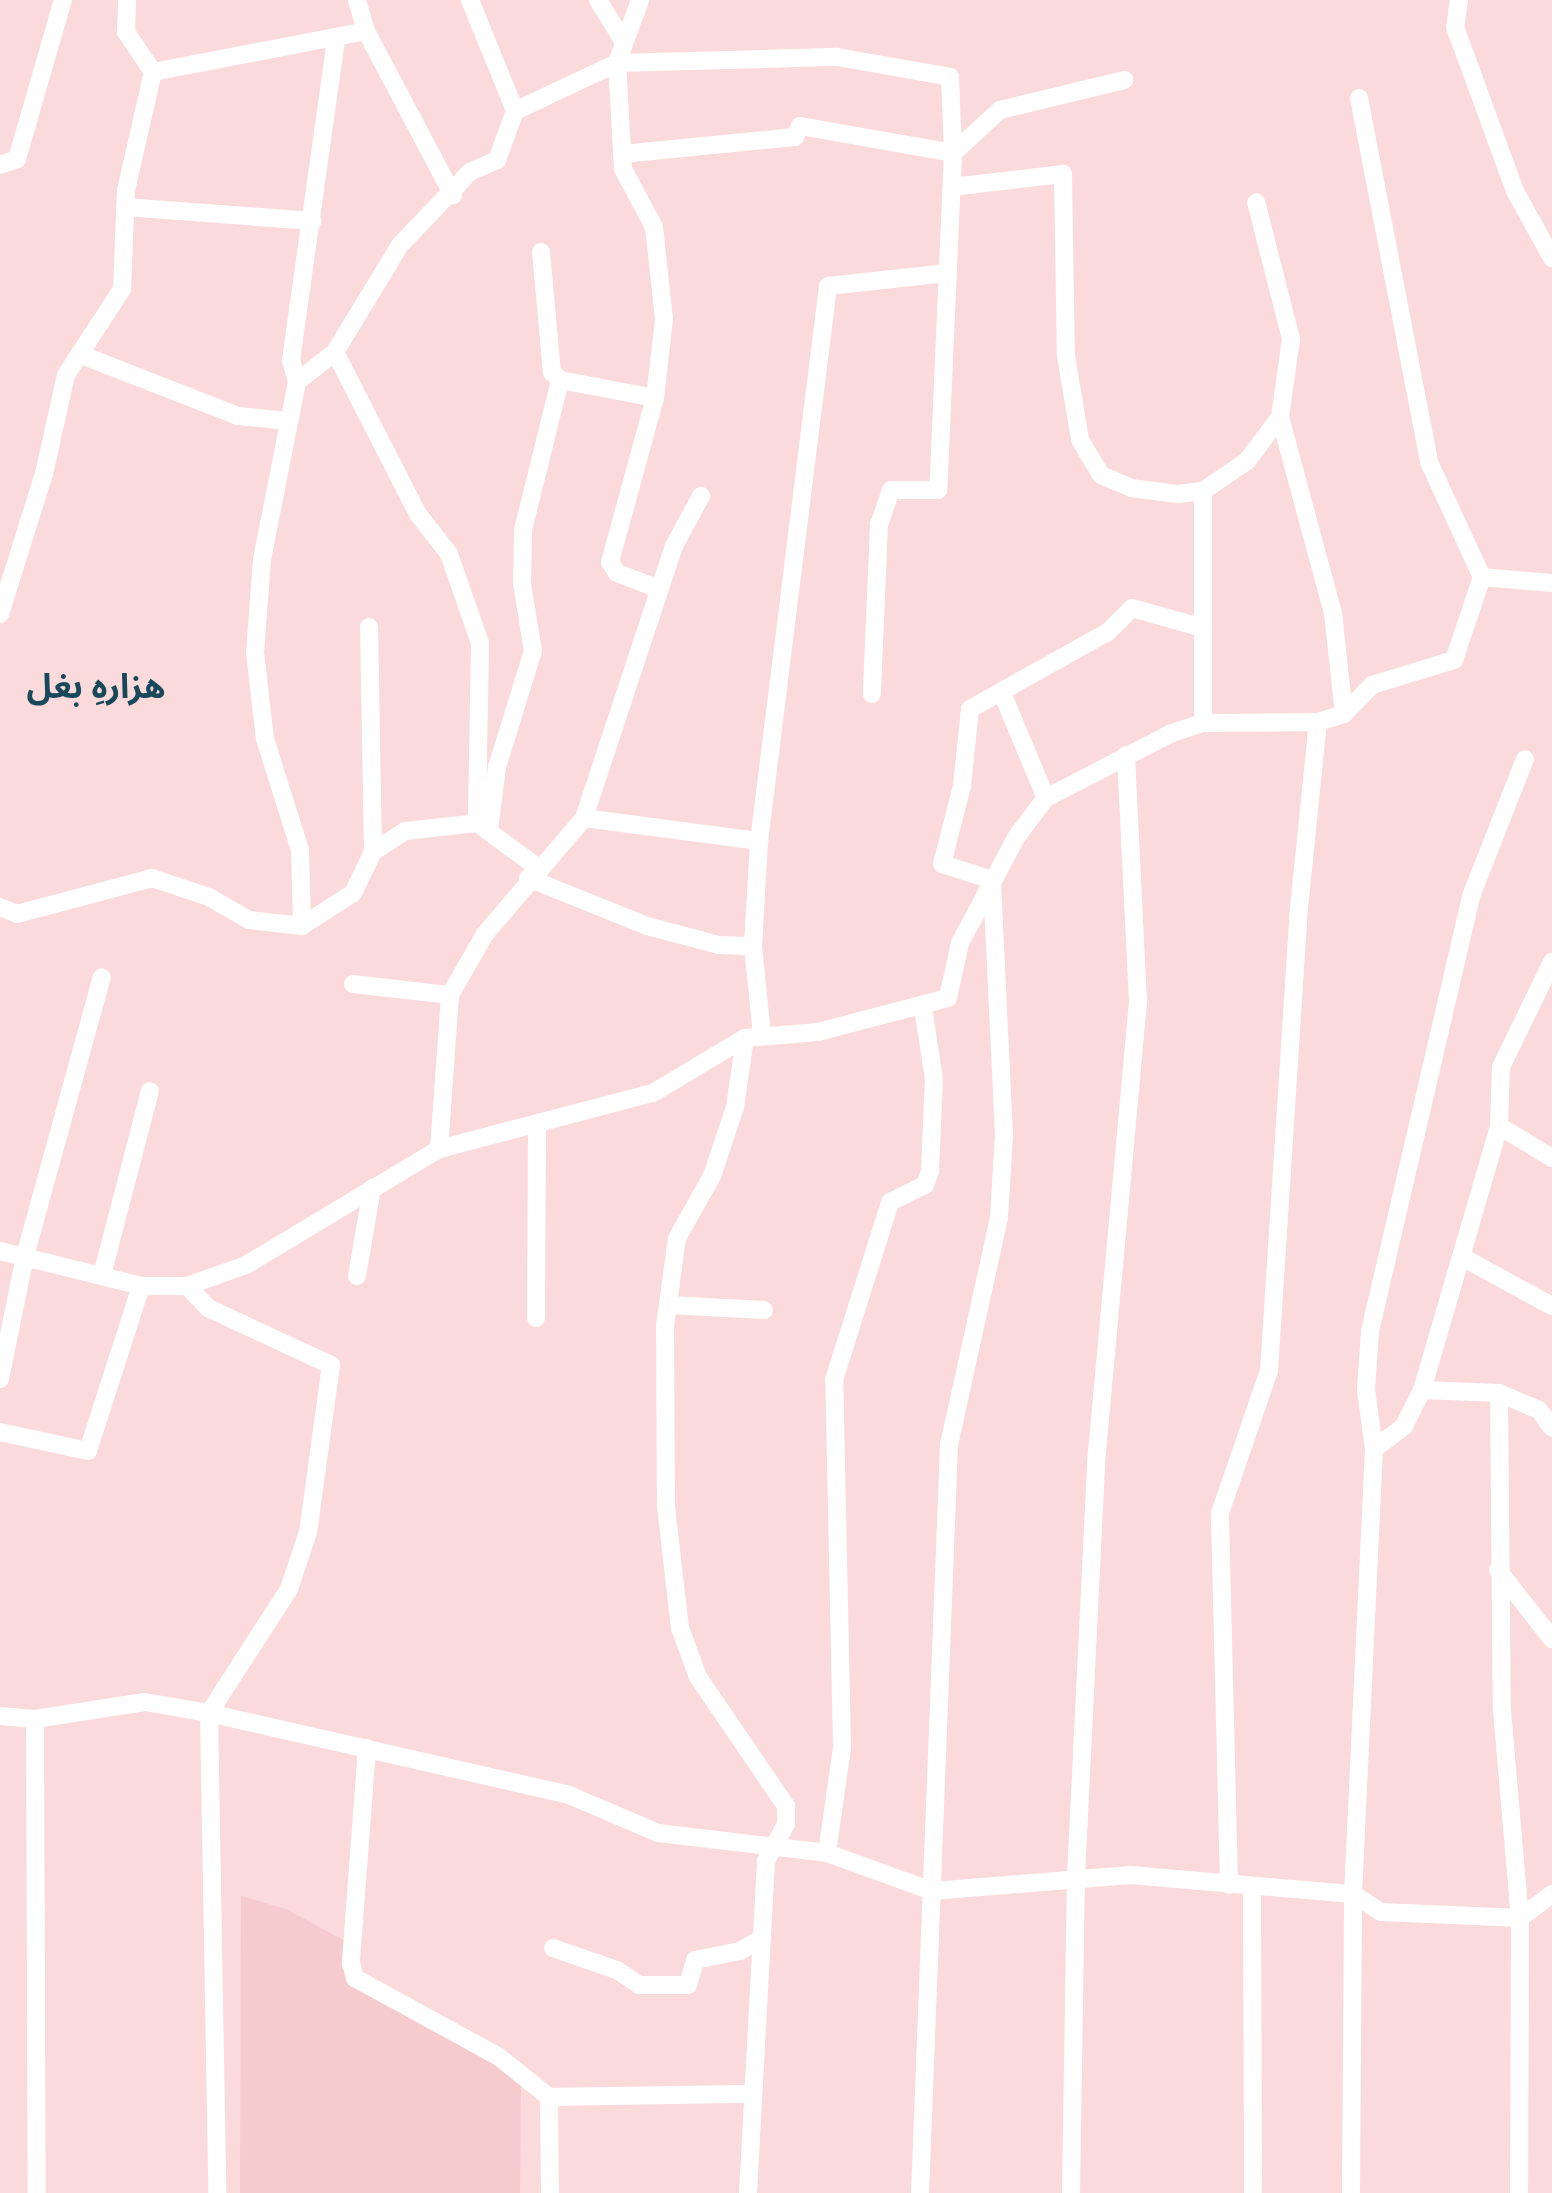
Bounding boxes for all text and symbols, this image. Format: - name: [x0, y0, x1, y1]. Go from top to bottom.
- district label: هزارهِ بغل: [26, 667, 166, 707]

